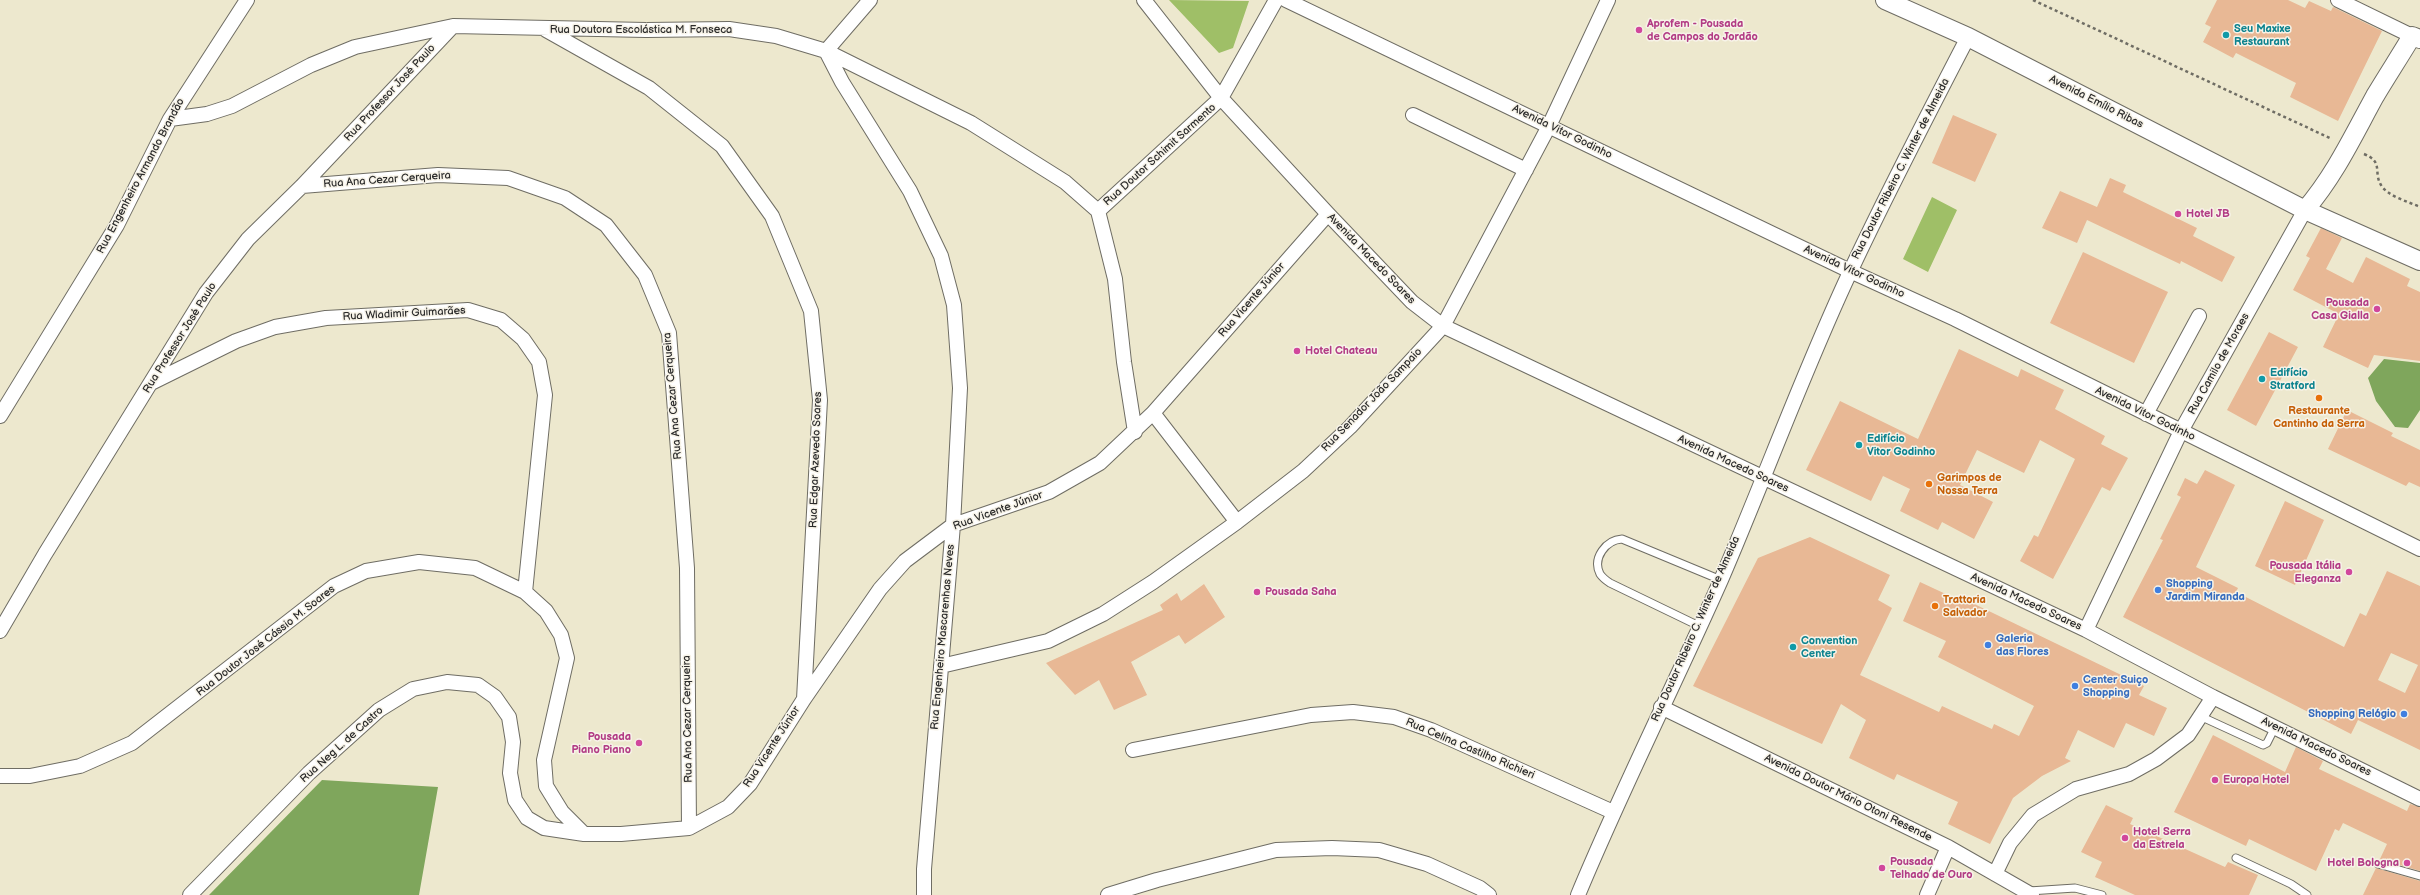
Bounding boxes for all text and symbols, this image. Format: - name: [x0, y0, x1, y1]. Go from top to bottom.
- place label: Aprofem - Pousada de Campos do Jordão: [1647, 17, 1758, 43]
- place label: Seu Maxixe Restaurant: [2234, 22, 2290, 48]
- street label: Rua Doutora Escolástica M. Fonseca: [550, 23, 732, 37]
- marker: Aprofem - Pousada de Campos do Jordão: [1634, 25, 1644, 35]
- marker: Seu Maxixe Restaurant: [2221, 30, 2231, 40]
- street label: Rua Professor José Paulo: [342, 42, 438, 144]
- street label: Avenida Emílio Ribas: [2047, 73, 2145, 131]
- street label: Rua Doutor Ribeiro C. Winter de Almeida: [1849, 76, 1953, 262]
- street label: Rua Engenheiro Armando Brandão: [94, 96, 188, 256]
- street label: Rua Doutor Schimit Sarmento: [1101, 101, 1219, 209]
- street label: Avenida Vitor Godinho: [1510, 102, 1614, 162]
- street label: Rua Ana Cezar Cerqueira: [323, 169, 451, 191]
- place label: Hotel JB: [2186, 207, 2230, 221]
- marker: Hotel JB: [2173, 209, 2183, 219]
- street label: Avenida Macedo Soares: [1324, 211, 1418, 307]
- street label: Avenida Vitor Godinho: [1801, 243, 1907, 301]
- street label: Rua Vicente Júnior: [1216, 260, 1288, 340]
- street label: Rua Professor José Paulo: [141, 280, 219, 396]
- place label: Pousada Casa Gialla: [2311, 296, 2369, 322]
- street label: Rua Wladimir Guimarães: [342, 304, 466, 324]
- marker: Pousada Casa Gialla: [2372, 304, 2382, 314]
- street label: Rua Camilo de Moraes: [2186, 311, 2252, 417]
- street label: Rua Ana Cezar Cerqueira: [661, 332, 685, 460]
- place label: Hotel Chateau: [1305, 344, 1377, 358]
- street label: Rua Senador João Sampaio: [1319, 345, 1425, 455]
- marker: Hotel Chateau: [1292, 346, 1302, 356]
- place label: Edifício Stratford: [2270, 366, 2315, 392]
- marker: Edifício Stratford: [2257, 374, 2267, 384]
- street label: Avenida Vitor Godinho: [2093, 384, 2197, 444]
- street label: Rua Edgar Azevedo Soares: [807, 392, 825, 528]
- marker: Restaurante Cantinho da Serra: [2314, 393, 2324, 403]
- place label: Restaurante Cantinho da Serra: [2273, 404, 2365, 430]
- street label: Avenida Macedo Soares: [1675, 432, 1791, 496]
- place label: Edifício Vitor Godinho: [1867, 432, 1935, 458]
- marker: Edifício Vitor Godinho: [1854, 440, 1864, 450]
- place label: Garimpos de Nossa Terra: [1937, 471, 2002, 497]
- marker: Garimpos de Nossa Terra: [1924, 479, 1934, 489]
- street label: Rua Vicente Júnior: [951, 489, 1045, 533]
- street label: Rua Doutor Ribeiro C. Winter de Almeida: [1649, 534, 1743, 724]
- street label: Rua Engenheiro Mascarenhas Neves: [928, 544, 958, 730]
- place label: Pousada Itália Eleganza: [2269, 559, 2341, 585]
- marker: Pousada Itália Eleganza: [2344, 567, 2354, 577]
- street label: Avenida Macedo Soares: [1968, 570, 2084, 634]
- place label: Shopping Jardim Miranda: [2166, 577, 2245, 603]
- street label: Rua Doutor José Cássio M. Soares: [194, 583, 338, 699]
- place label: Pousada Saha: [1265, 585, 1337, 599]
- marker: Shopping Jardim Miranda: [2153, 585, 2163, 595]
- marker: Pousada Saha: [1252, 587, 1262, 597]
- place label: Trattoria Salvador: [1943, 593, 1987, 619]
- marker: Trattoria Salvador: [1930, 601, 1940, 611]
- place label: Galeria das Flores: [1996, 632, 2049, 658]
- place label: Convention Center: [1801, 634, 1857, 660]
- marker: Galeria das Flores: [1983, 640, 1993, 650]
- marker: Convention Center: [1788, 642, 1798, 652]
- street label: Rua Ana Cezar Cerqueira: [680, 655, 696, 783]
- place label: Center Suiço Shopping: [2083, 673, 2148, 699]
- marker: Center Suiço Shopping: [2070, 681, 2080, 691]
- street label: Rua Neg L. de Castro: [298, 704, 386, 786]
- street label: Rua Vicente Júnior: [741, 704, 803, 790]
- place label: Shopping Relógio: [2308, 707, 2396, 721]
- marker: Shopping Relógio: [2399, 709, 2409, 719]
- street label: Avenida Macedo Soares: [2259, 715, 2373, 779]
- street label: Rua Celina Castilho Richieri: [1403, 716, 1537, 782]
- place label: Pousada Piano Piano: [571, 730, 631, 756]
- marker: Pousada Piano Piano: [634, 738, 644, 748]
- street label: Avenida Doutor Mário Otoni Resende: [1762, 752, 1934, 844]
- place label: Europa Hotel: [2223, 773, 2289, 787]
- marker: Europa Hotel: [2210, 775, 2220, 785]
- place label: Hotel Serra da Estrela: [2133, 825, 2191, 851]
- marker: Hotel Serra da Estrela: [2120, 833, 2130, 843]
- place label: Pousada Telhado de Ouro: [1890, 855, 1972, 881]
- place label: Hotel Bologna: [2327, 856, 2399, 870]
- marker: Hotel Bologna: [2402, 858, 2412, 868]
- marker: Pousada Telhado de Ouro: [1877, 863, 1887, 873]

